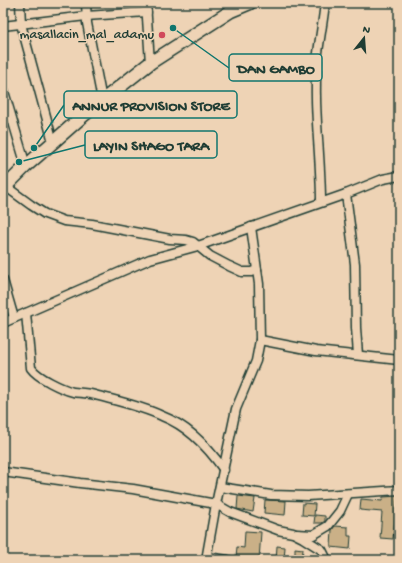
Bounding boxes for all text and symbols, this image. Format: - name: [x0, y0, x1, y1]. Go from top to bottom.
- north arrow: [344, 18, 384, 58]
- text: N: [361, 24, 372, 37]
- place label: masallacin_mal_adamu: [20, 27, 154, 44]
- marker: masallacin_mal_adamu: [157, 30, 167, 40]
- callout: DAN GAMBO: [229, 54, 322, 81]
- text: DAN GAMBO: [235, 61, 316, 79]
- callout: ANNUR PROVISION STORE: [64, 91, 237, 118]
- text: ANNUR PROVISION STORE: [71, 98, 231, 116]
- callout: LAYIN SHAGO TARA: [85, 131, 217, 158]
- text: LAYIN SHAGO TARA: [93, 138, 210, 156]

